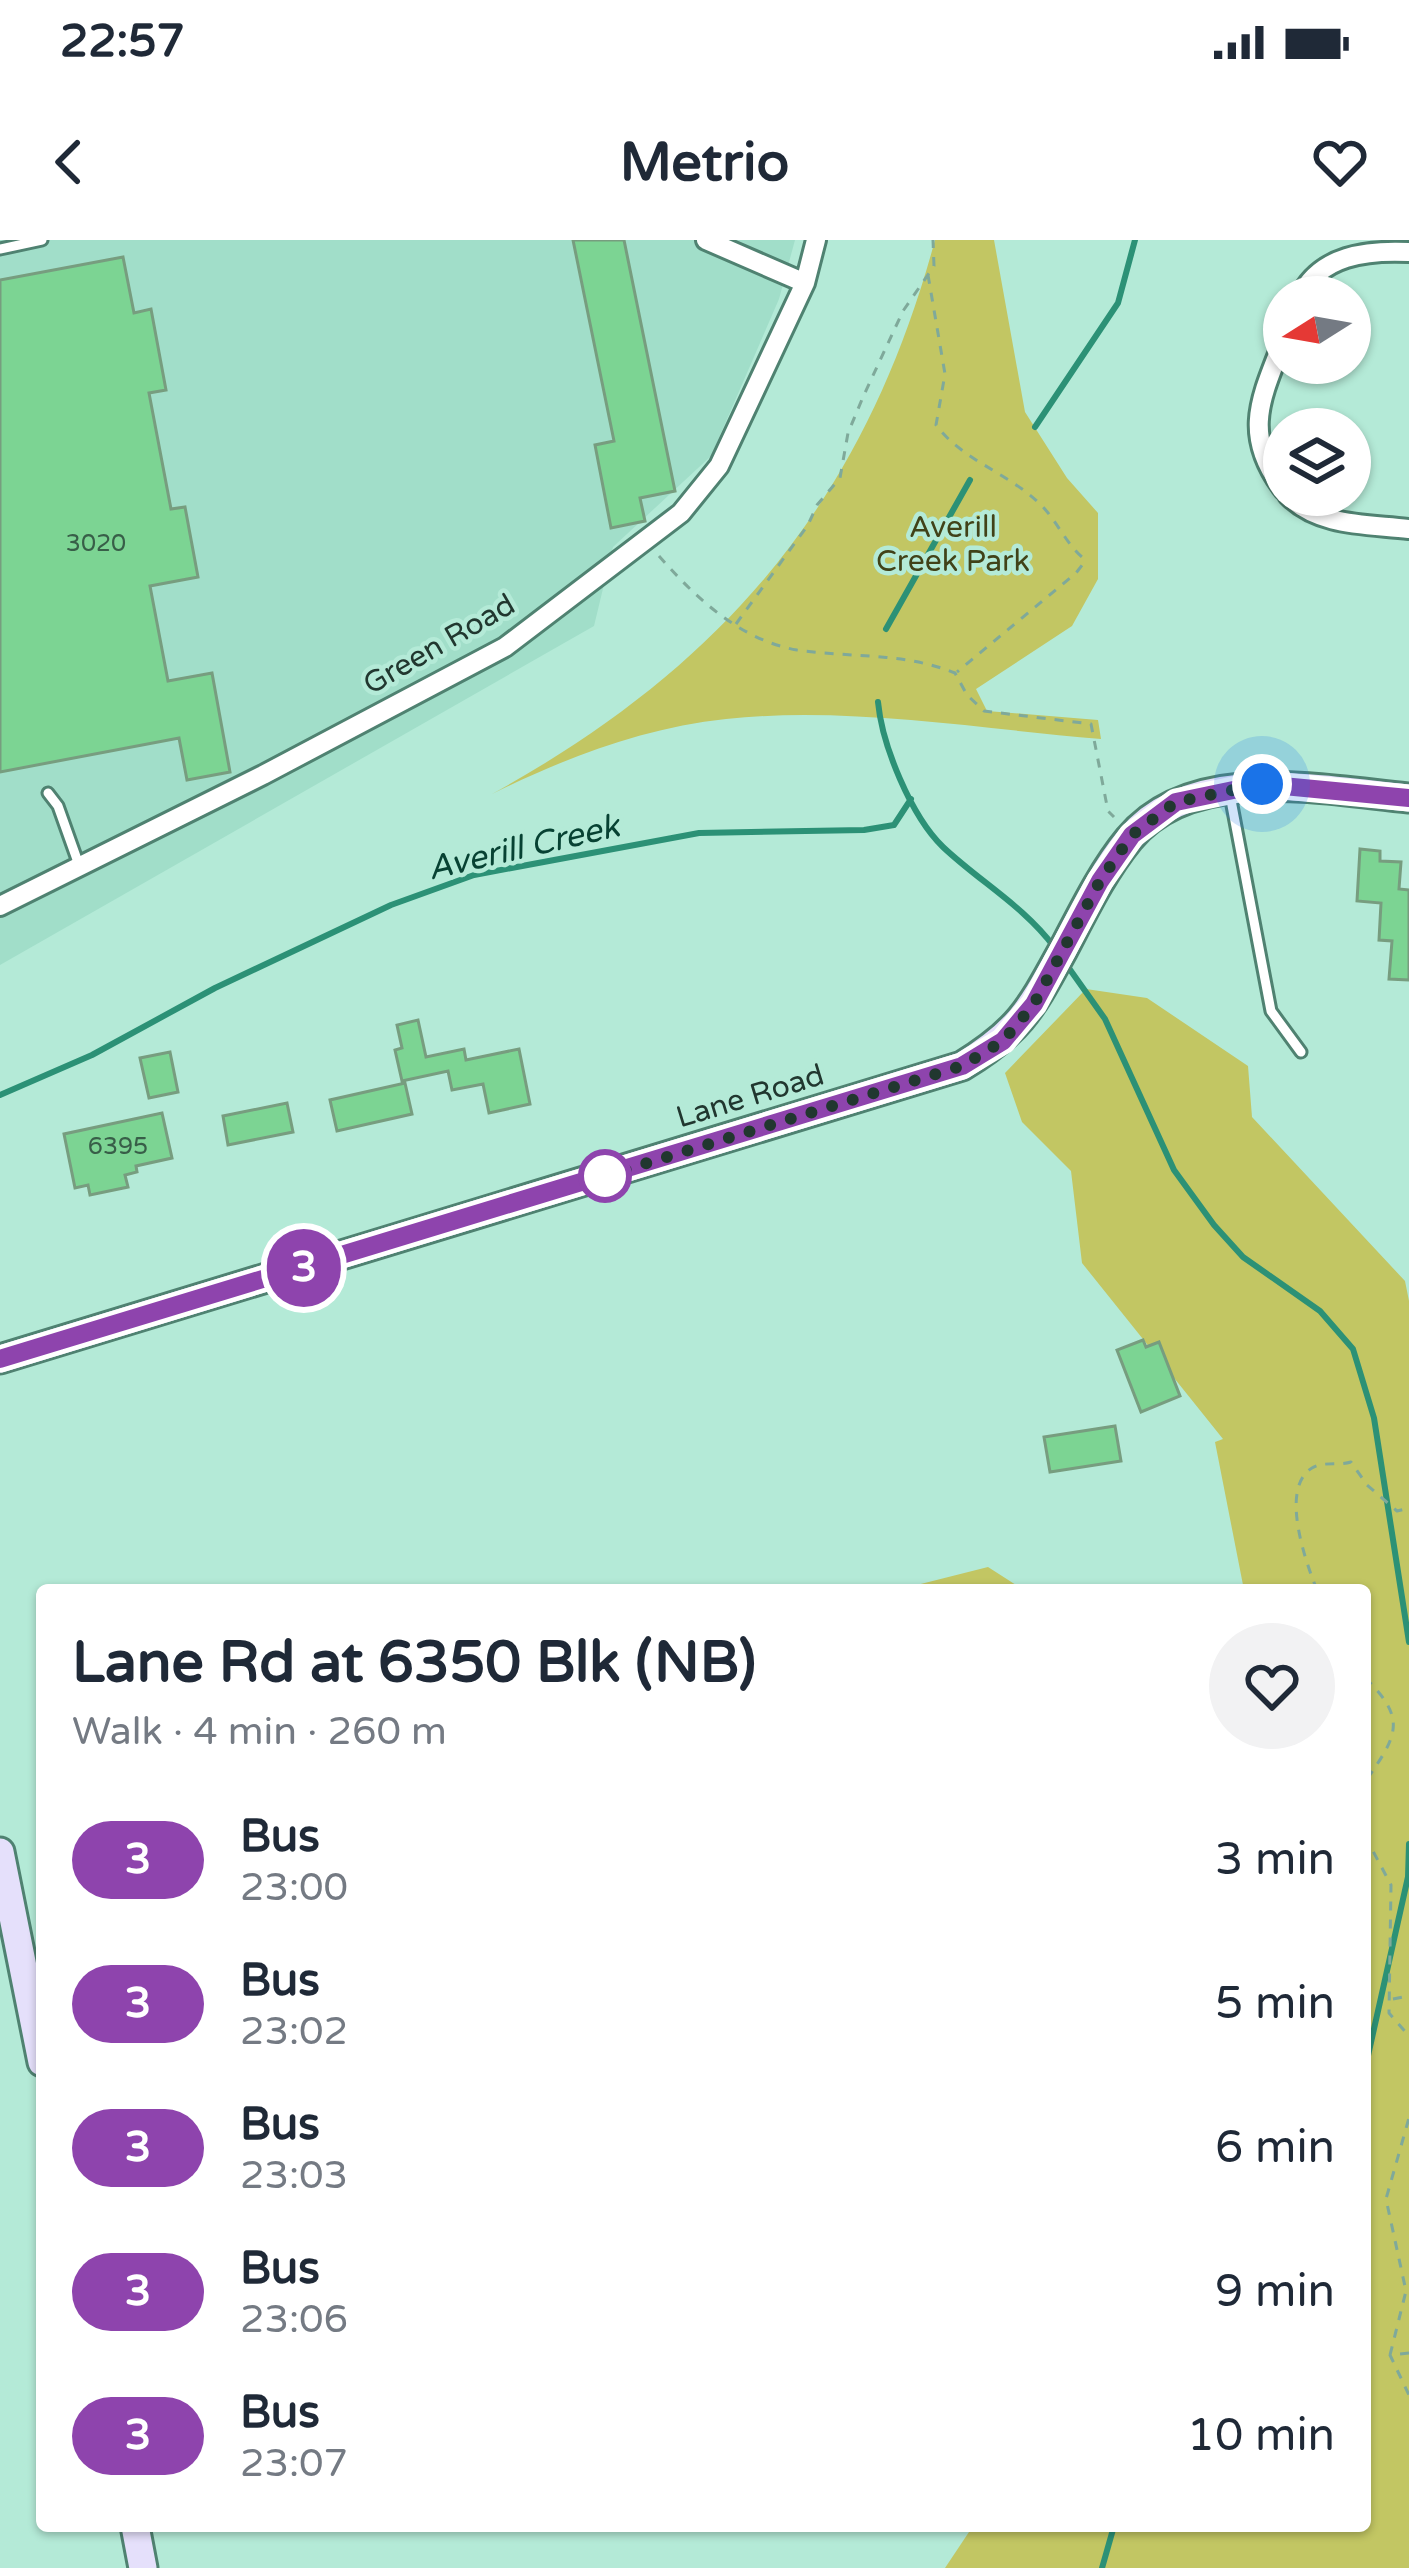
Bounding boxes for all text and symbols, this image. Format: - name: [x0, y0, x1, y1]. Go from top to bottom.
- text: 22:57: [60, 15, 185, 69]
- icon: back: [36, 129, 102, 195]
- icon: heart: [1307, 129, 1373, 195]
- text: Metrio: [620, 130, 789, 195]
- north arrow: [1263, 276, 1371, 384]
- map controls: [1263, 276, 1371, 516]
- button: layers: [1263, 408, 1371, 516]
- park label: Averill Creek Park: [876, 509, 1030, 580]
- house number: 3020: [66, 529, 126, 558]
- street label: Green Road: [357, 586, 522, 703]
- your location: [1232, 754, 1292, 814]
- water label: Averill Creek: [424, 806, 625, 888]
- street label: Lane Road: [672, 1056, 829, 1136]
- house number: 6395: [88, 1132, 148, 1161]
- unlabelled marker: [580, 1151, 630, 1201]
- line badge: 3: [265, 1229, 343, 1307]
- text: 3: [291, 1242, 317, 1293]
- button: heart: [1209, 1623, 1335, 1749]
- text: Lane Rd at 6350 Blk (NB): [72, 1629, 756, 1697]
- text: Walk · 4 min · 260 m: [72, 1708, 447, 1755]
- text: Bus: [240, 1810, 320, 1864]
- text: 3 min: [1215, 1833, 1335, 1887]
- text: 3: [125, 1834, 151, 1885]
- text: 23:00: [240, 1864, 348, 1911]
- text: Bus: [240, 1954, 320, 2008]
- text: 5 min: [1215, 1977, 1335, 2031]
- text: 3: [125, 1978, 151, 2029]
- text: 23:02: [240, 2008, 348, 2055]
- text: Bus: [240, 2098, 320, 2152]
- text: 6 min: [1215, 2121, 1335, 2175]
- text: 3: [125, 2122, 151, 2173]
- text: 23:03: [240, 2152, 348, 2199]
- text: Bus: [240, 2242, 320, 2296]
- text: 9 min: [1215, 2265, 1335, 2319]
- text: 3: [125, 2266, 151, 2317]
- text: 23:06: [240, 2296, 348, 2343]
- text: Bus: [240, 2386, 320, 2440]
- text: 10 min: [1187, 2409, 1335, 2463]
- text: 3: [125, 2410, 151, 2461]
- text: 23:07: [240, 2440, 348, 2487]

